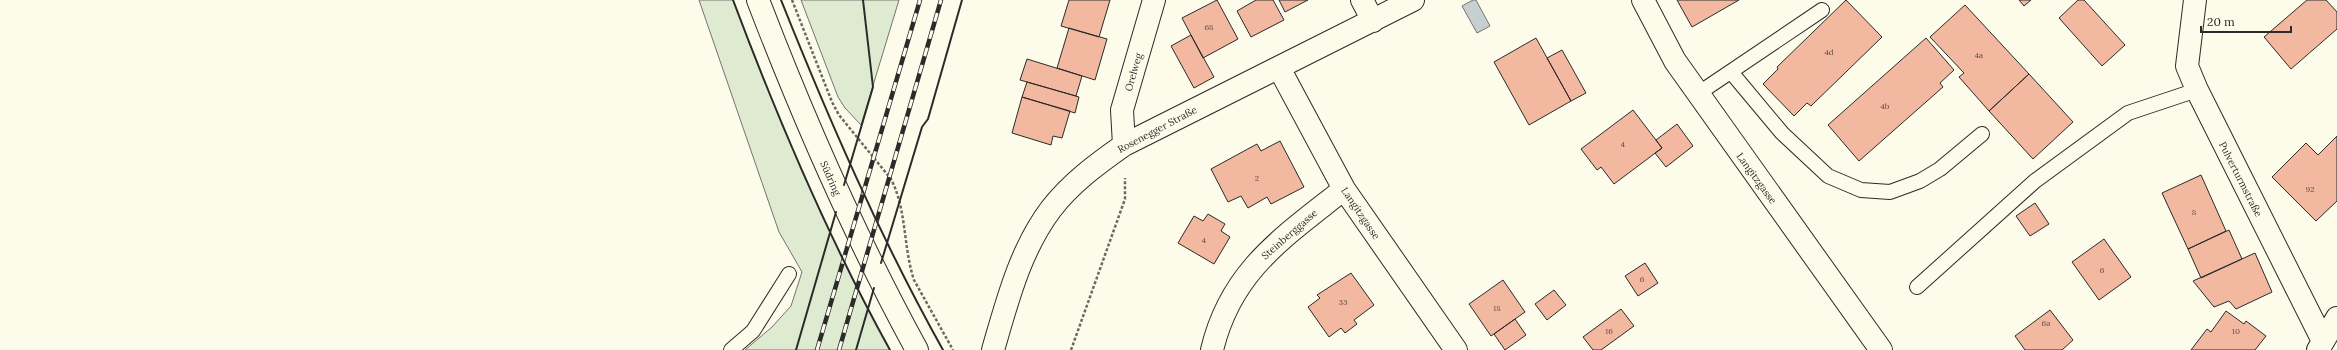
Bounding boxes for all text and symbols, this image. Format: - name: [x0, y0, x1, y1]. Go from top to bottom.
- scale bar: [2201, 8, 2291, 34]
- text: 20 m: [2207, 14, 2235, 29]
- house number: 68: [1204, 22, 1214, 32]
- house number: 4d: [1824, 47, 1834, 57]
- house number: 4a: [1975, 50, 1983, 60]
- street label: Orelweg: [1122, 51, 1145, 93]
- house number: 4b: [1881, 101, 1890, 111]
- street label: Rosenegger Straße: [1115, 103, 1200, 156]
- house number: 4: [1621, 139, 1626, 149]
- street label: Pulverturmstraße: [2216, 139, 2265, 220]
- street label: Langitzgasse: [1734, 150, 1780, 207]
- street label: Südring: [817, 159, 844, 198]
- house number: 2: [1255, 173, 1259, 183]
- house number: 92: [2306, 184, 2314, 194]
- street label: Langitzgasse: [1338, 185, 1383, 242]
- street label: Steinberggasse: [1259, 206, 1321, 262]
- house number: 8: [2192, 207, 2197, 217]
- house number: 4: [1202, 235, 1207, 245]
- house number: 6: [2100, 265, 2105, 275]
- house number: 6: [1640, 274, 1645, 284]
- house number: 33: [1339, 297, 1348, 307]
- house number: 18: [1493, 303, 1501, 313]
- house number: 6a: [2042, 318, 2050, 328]
- house number: 16: [1605, 326, 1613, 336]
- house number: 10: [2232, 326, 2240, 336]

